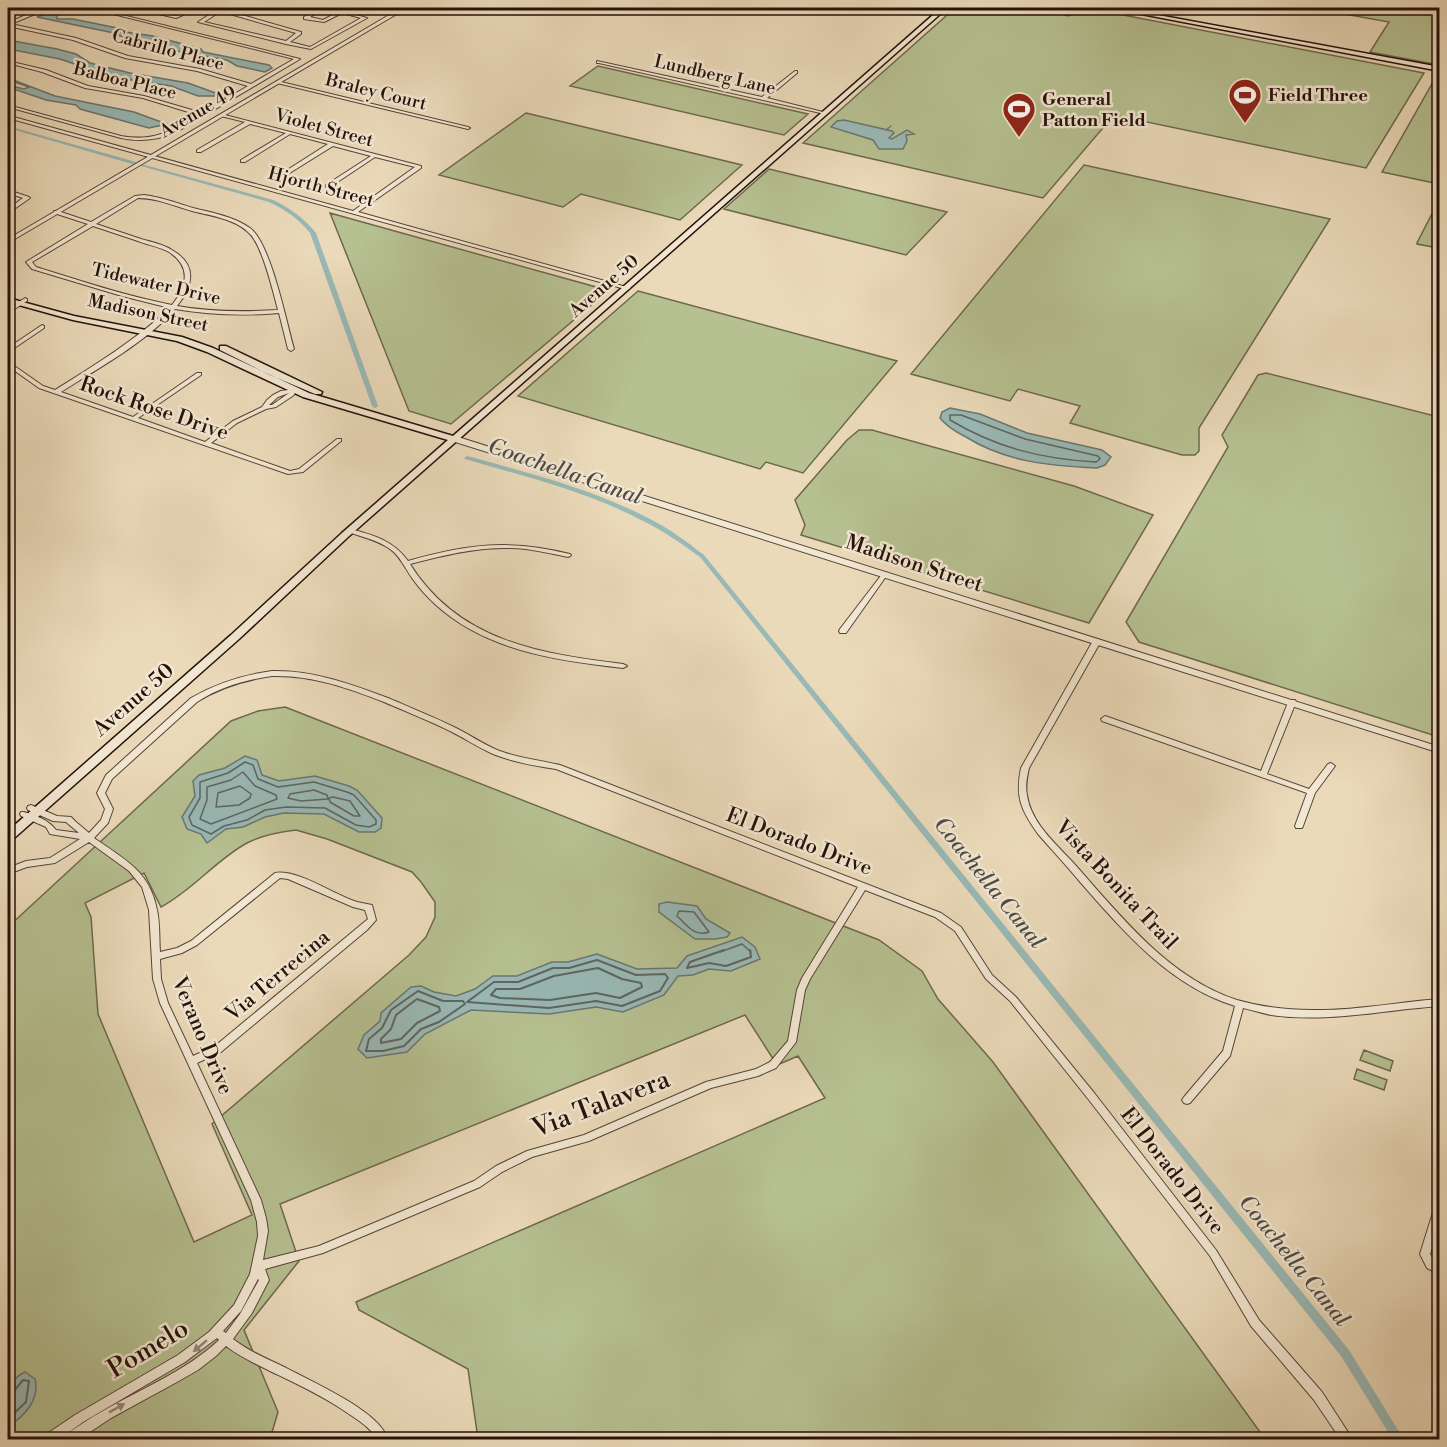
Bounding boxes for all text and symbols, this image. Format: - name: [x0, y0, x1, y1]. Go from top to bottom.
- street label: Cabrillo Place: [109, 24, 227, 76]
- street label: Lundberg Lane: [652, 50, 778, 100]
- street label: Balboa Place: [70, 57, 179, 105]
- street label: Braley Court: [322, 68, 430, 116]
- sports icon: Field Three: [1227, 77, 1263, 124]
- street label: Avenue 49: [155, 81, 240, 144]
- place label: Field Three: [1268, 84, 1368, 107]
- place label: General Patton Field: [1042, 88, 1146, 132]
- sports icon: General Patton Field: [1001, 91, 1037, 138]
- street label: Violet Street: [271, 104, 376, 152]
- street label: Hjorth Street: [266, 162, 377, 212]
- street label: Avenue 50: [564, 249, 644, 323]
- street label: Tidewater Drive: [89, 258, 223, 310]
- street label: Madison Street: [86, 289, 211, 337]
- street label: Rock Rose Drive: [76, 371, 232, 447]
- water label: Coachella Canal: [484, 433, 646, 511]
- street label: Madison Street: [842, 530, 987, 599]
- street label: Avenue 50: [87, 658, 180, 743]
- street label: El Dorado Drive: [722, 802, 876, 882]
- water label: Coachella Canal: [928, 812, 1050, 954]
- street label: Vista Bonita Trail: [1049, 814, 1183, 955]
- street label: Via Terrecina: [220, 924, 336, 1028]
- street label: Verano Drive: [165, 972, 238, 1099]
- street label: Via Talavera: [527, 1063, 675, 1145]
- street label: El Dorado Drive: [1114, 1102, 1230, 1240]
- water label: Coachella Canal: [1233, 1190, 1355, 1332]
- street label: Pomelo: [102, 1312, 194, 1386]
- one-way arrow: [193, 1339, 208, 1352]
- one-way arrow: [109, 1403, 126, 1413]

